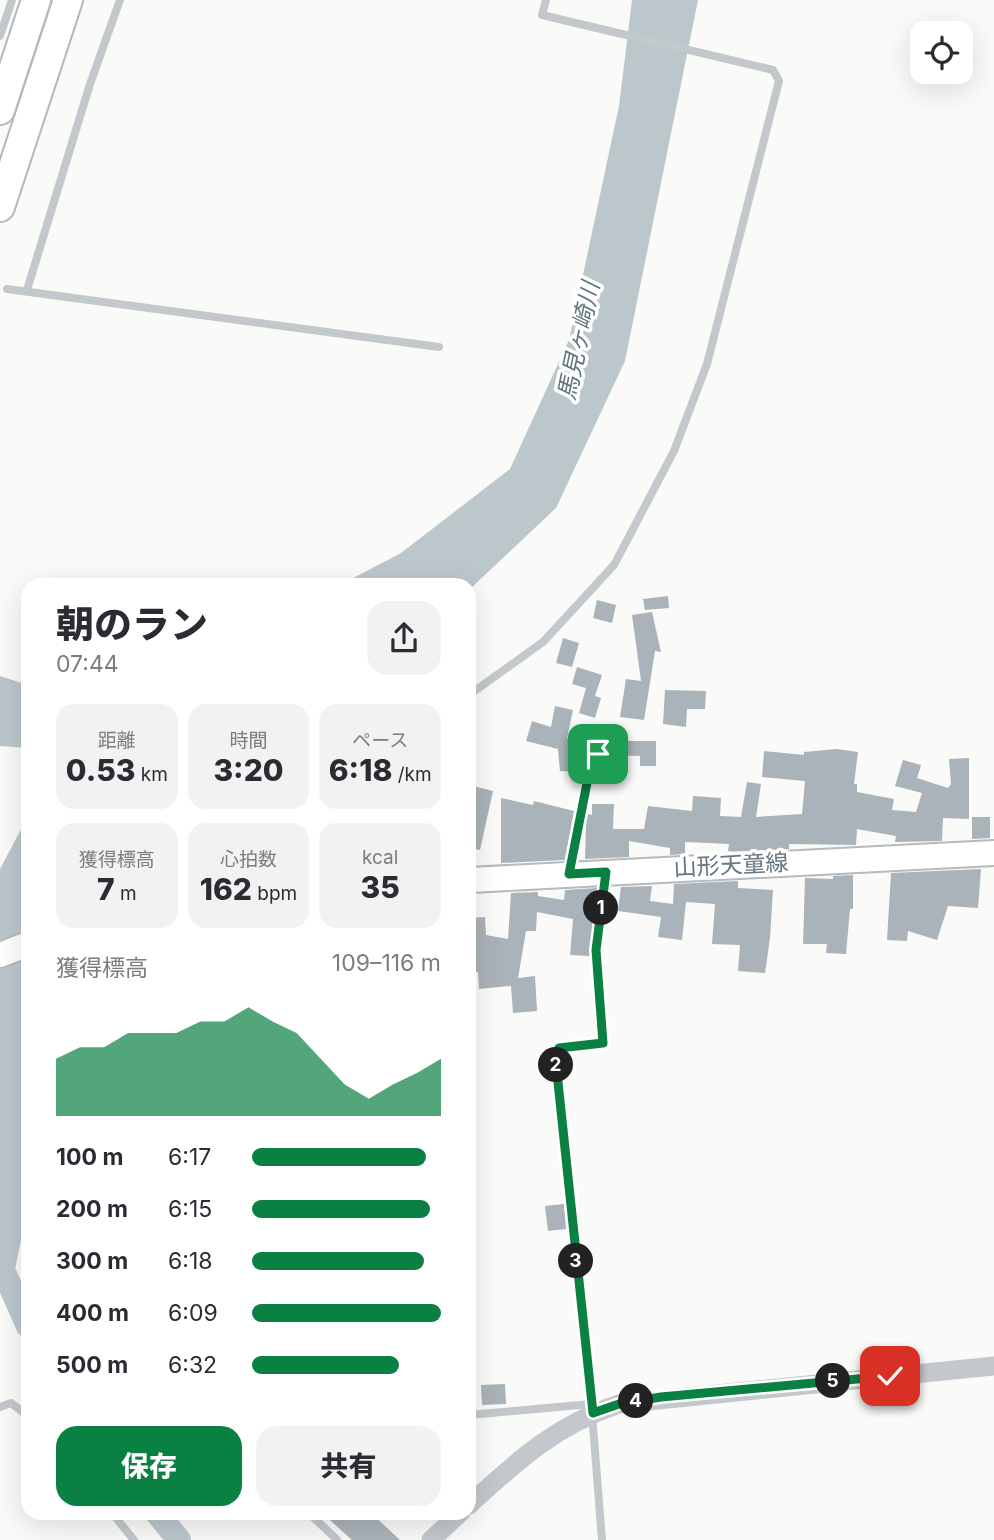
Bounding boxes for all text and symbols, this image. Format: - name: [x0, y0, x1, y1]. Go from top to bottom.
- map controls: [910, 21, 973, 84]
- button: locate: [910, 21, 973, 84]
- water label: 馬見ヶ崎川: [552, 276, 606, 403]
- text: 朝のラン: [56, 601, 208, 647]
- button: share: [367, 601, 441, 675]
- text: 07:44: [56, 650, 119, 678]
- pin: [568, 724, 628, 784]
- text: 距離: [98, 729, 136, 752]
- text: 時間: [229, 729, 268, 752]
- text: ペース: [352, 729, 408, 752]
- icon: arrive: [579, 735, 617, 773]
- text: 0.53: [66, 752, 135, 788]
- text: 3:20: [213, 752, 284, 788]
- text: 6:18: [329, 752, 392, 788]
- text: km: [135, 763, 168, 786]
- text: /km: [392, 763, 432, 786]
- text: kcal: [362, 846, 398, 869]
- text: 獲得標高: [79, 848, 155, 871]
- text: 心拍数: [220, 848, 277, 871]
- street label: 山形天童線: [673, 848, 789, 882]
- text: 35: [361, 869, 400, 905]
- text: 7: [97, 871, 115, 907]
- text: 162: [200, 871, 252, 907]
- text: m: [115, 882, 137, 905]
- text: bpm: [252, 882, 297, 905]
- pin: 1: [584, 890, 618, 926]
- text: 1: [596, 896, 605, 919]
- text: 109–116 m: [332, 949, 441, 977]
- text: 獲得標高: [56, 954, 148, 982]
- pin: 2: [538, 1048, 574, 1082]
- text: 2: [550, 1053, 561, 1076]
- text: 100 m: [56, 1143, 123, 1171]
- text: 6:17: [168, 1143, 211, 1171]
- text: 200 m: [56, 1195, 128, 1223]
- text: 6:15: [168, 1195, 212, 1223]
- pin: 3: [558, 1244, 594, 1278]
- text: 300 m: [56, 1247, 128, 1275]
- text: 6:18: [168, 1247, 212, 1275]
- text: 3: [569, 1249, 582, 1272]
- text: 400 m: [56, 1299, 129, 1327]
- text: 6:09: [168, 1299, 218, 1327]
- pin: [860, 1346, 920, 1406]
- text: 500 m: [56, 1351, 128, 1379]
- text: 6:32: [168, 1351, 217, 1379]
- icon: check: [871, 1357, 909, 1395]
- pin: 5: [816, 1364, 850, 1398]
- text: 5: [826, 1369, 839, 1392]
- pin: 4: [618, 1384, 654, 1418]
- text: 4: [629, 1389, 642, 1412]
- button: 保存: [56, 1426, 242, 1506]
- button: 共有: [256, 1426, 441, 1506]

